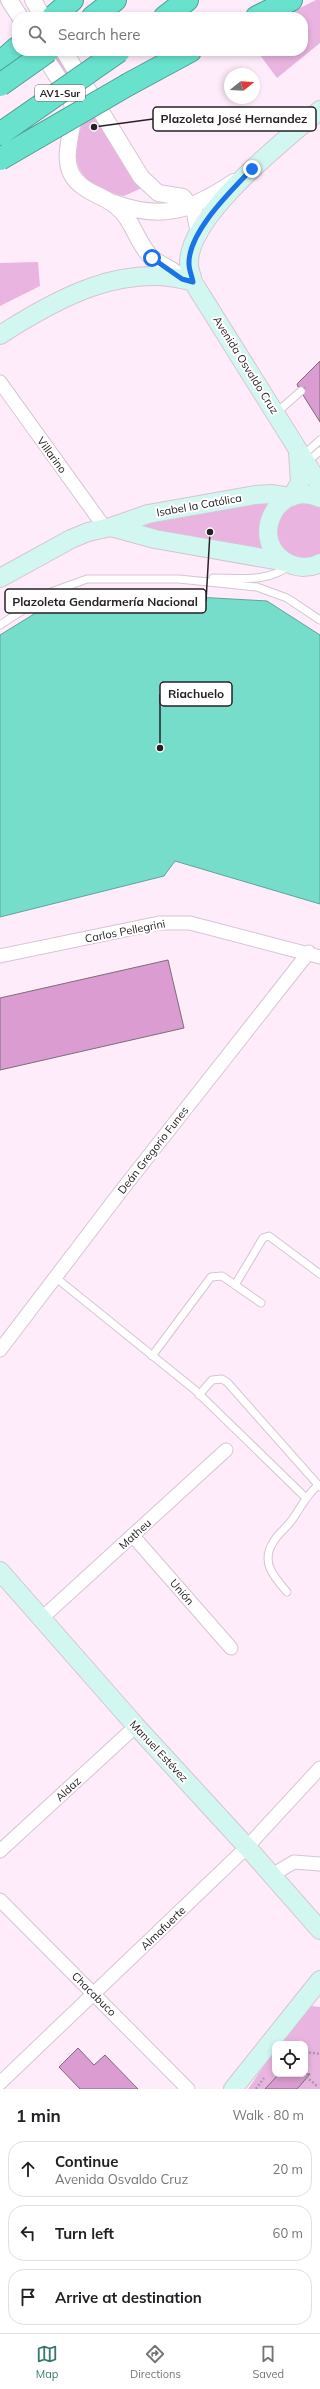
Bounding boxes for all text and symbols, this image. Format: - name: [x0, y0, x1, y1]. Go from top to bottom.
- search box: [12, 12, 308, 56]
- icon: search: [26, 23, 48, 45]
- text: Search here: [58, 25, 140, 44]
- north arrow: [224, 68, 260, 104]
- road number: AV1-Sur: [35, 85, 85, 101]
- callout: Plazoleta José Hernandez: [153, 107, 316, 131]
- text: Plazoleta José Hernandez: [161, 111, 307, 126]
- route end: [243, 160, 261, 178]
- route start: [143, 249, 161, 267]
- street label: Avenida Osvaldo Cruz: [210, 313, 282, 417]
- street label: Villarino: [34, 434, 70, 476]
- street label: Isabel la Católica: [155, 491, 243, 519]
- callout: Plazoleta Gendarmería Nacional: [5, 589, 206, 613]
- text: Plazoleta Gendarmería Nacional: [12, 594, 198, 609]
- callout: Riachuelo: [160, 682, 232, 706]
- text: Riachuelo: [168, 686, 224, 701]
- street label: Carlos Pellegrini: [84, 916, 166, 946]
- street label: Deán Gregorio Funes: [115, 1104, 191, 1196]
- street label: Matheu: [116, 1516, 154, 1552]
- street label: Unión: [167, 1576, 197, 1608]
- street label: Manuel Estévez: [127, 1717, 191, 1785]
- street label: Aldaz: [52, 1774, 84, 1804]
- street label: Almafuerte: [138, 1903, 188, 1953]
- street label: Chacabuco: [69, 1969, 119, 2019]
- map controls: [272, 2041, 308, 2077]
- button: locate: [272, 2041, 308, 2077]
- text: 1 min: [16, 2105, 61, 2126]
- text: Walk · 80 m: [233, 2107, 304, 2123]
- text: Continue: [55, 2152, 118, 2171]
- icon: ahead: [17, 2158, 39, 2180]
- text: 20 m: [273, 2161, 303, 2177]
- text: Avenida Osvaldo Cruz: [55, 2171, 188, 2187]
- icon: left: [17, 2222, 39, 2244]
- text: Turn left: [55, 2224, 114, 2243]
- text: 60 m: [273, 2225, 303, 2241]
- icon: arrive: [17, 2286, 39, 2308]
- text: Arrive at destination: [55, 2288, 202, 2307]
- tab: Map: [36, 2343, 58, 2381]
- tab: Directions: [130, 2343, 181, 2381]
- tab: Saved: [252, 2343, 284, 2381]

